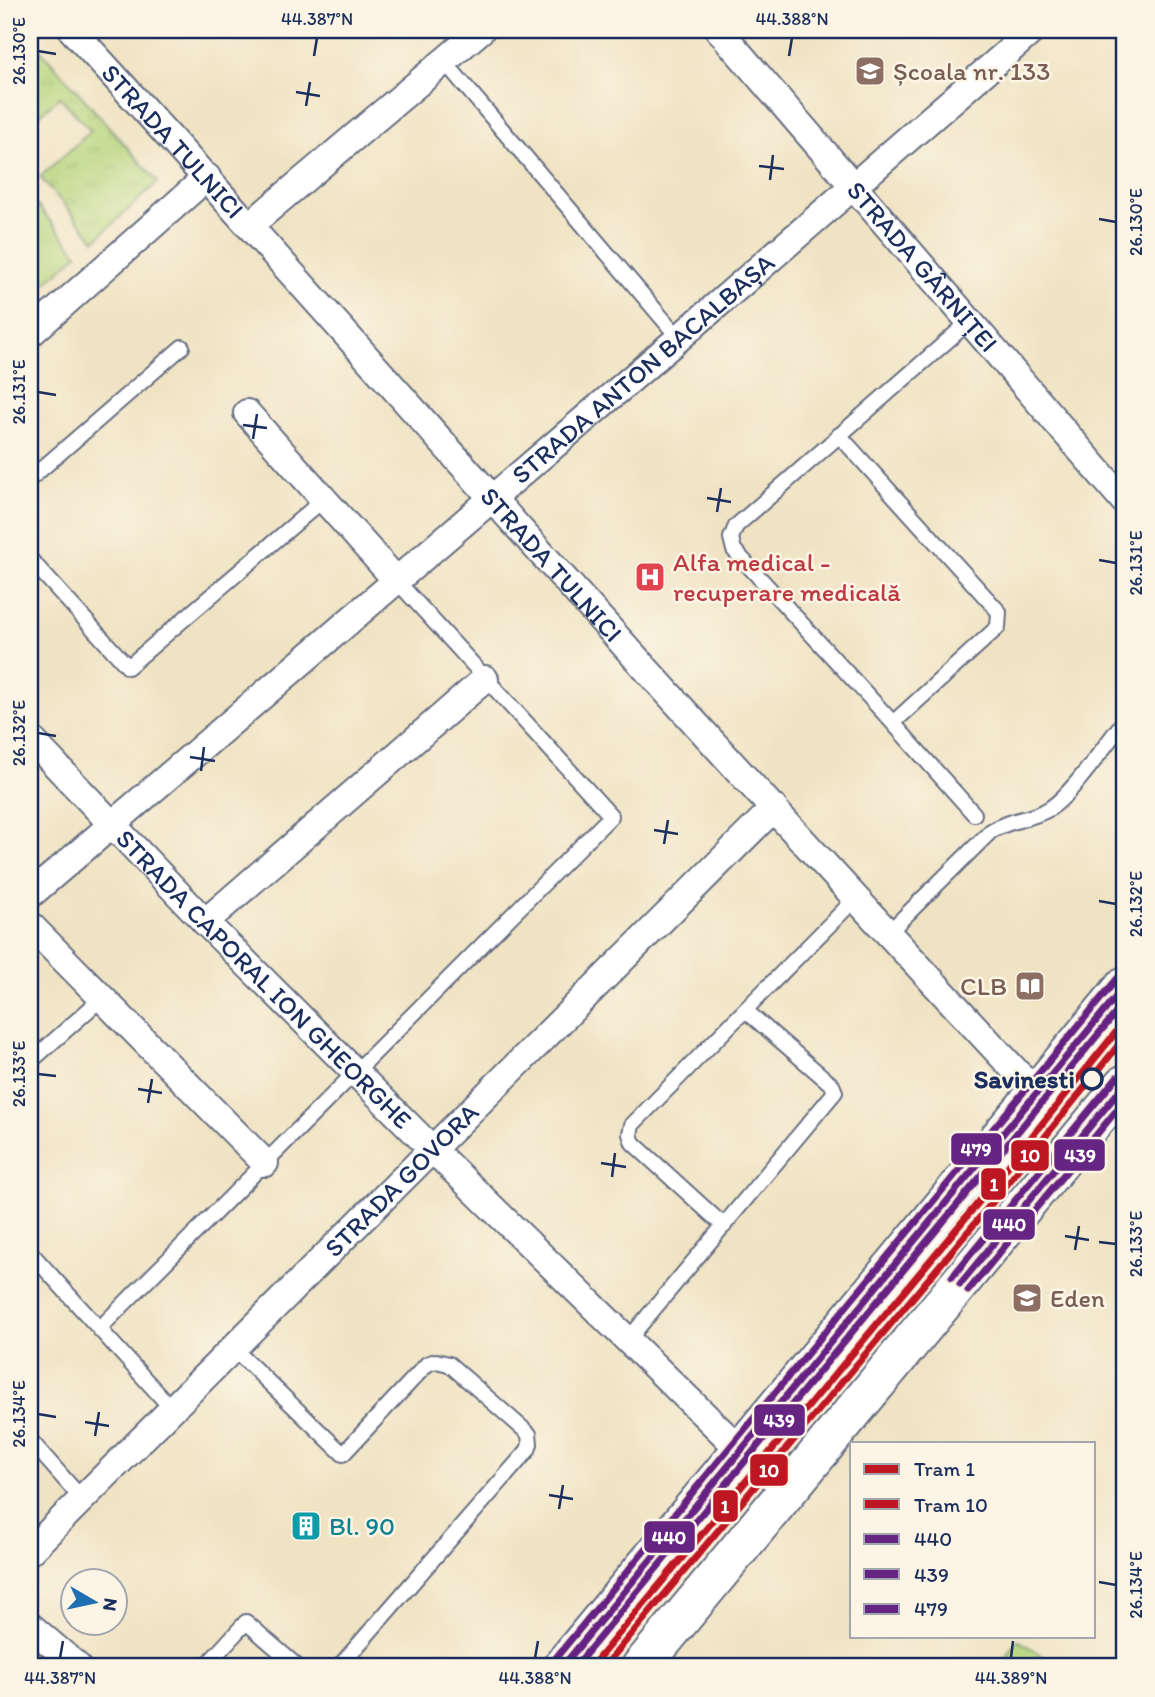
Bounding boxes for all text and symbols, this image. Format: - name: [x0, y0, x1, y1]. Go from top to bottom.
- text: 44.387°N: [281, 8, 353, 30]
- text: 44.388°N: [755, 8, 829, 30]
- text: 26.130°E: [8, 17, 30, 85]
- school or university icon: Școala nr. 133: [853, 54, 887, 88]
- place label: Școala nr. 133: [893, 55, 1050, 87]
- street label: STRADA TULNICI: [95, 57, 251, 225]
- street label: STRADA GÂRNIȚEI: [840, 175, 1005, 359]
- text: 26.130°E: [1125, 188, 1147, 256]
- street label: STRADA ANTON BACALBAȘA: [505, 246, 781, 491]
- text: 26.131°E: [8, 359, 30, 425]
- street label: STRADA TULNICI: [474, 480, 629, 649]
- text: 26.131°E: [1125, 530, 1147, 596]
- place label: Alfa medical - recuperare medicală: [673, 546, 901, 608]
- hospital icon: Alfa medical - recuperare medicală: [633, 560, 667, 594]
- text: 26.132°E: [8, 700, 30, 766]
- street label: STRADA CAPORAL ION GHEORGHE: [109, 823, 419, 1136]
- text: 26.132°E: [1125, 871, 1147, 937]
- library icon: CLB: [1013, 969, 1047, 1003]
- place label: CLB: [960, 970, 1007, 1002]
- text: 26.133°E: [8, 1041, 30, 1107]
- place label: Savinesti: [974, 1063, 1075, 1095]
- marker: Savinesti: [1081, 1068, 1103, 1090]
- street label: STRADA GOVORA: [318, 1096, 486, 1264]
- line badge: 479: [950, 1132, 1003, 1166]
- text: 479: [961, 1138, 991, 1161]
- line badge: 439: [1053, 1138, 1106, 1172]
- line badge: 10: [1010, 1139, 1050, 1172]
- text: 10: [1020, 1144, 1041, 1167]
- text: 439: [1064, 1144, 1096, 1167]
- line badge: 1: [980, 1167, 1007, 1201]
- text: 1: [990, 1173, 999, 1196]
- line badge: 440: [982, 1208, 1036, 1241]
- text: 26.133°E: [1125, 1211, 1147, 1277]
- text: 440: [992, 1213, 1027, 1236]
- school or university icon: Eden: [1010, 1281, 1044, 1315]
- place label: Eden: [1050, 1282, 1105, 1314]
- text: 26.134°E: [8, 1380, 30, 1448]
- line badge: 439: [753, 1403, 806, 1437]
- text: 439: [763, 1409, 795, 1432]
- legend: [850, 1442, 1096, 1638]
- line badge: 10: [749, 1453, 789, 1487]
- text: Tram 1: [914, 1456, 975, 1481]
- text: 10: [759, 1459, 780, 1482]
- line badge: 1: [712, 1489, 739, 1523]
- text: Tram 10: [914, 1492, 988, 1517]
- text: 1: [721, 1495, 730, 1518]
- building icon: Bl. 90: [289, 1509, 323, 1543]
- place label: Bl. 90: [329, 1510, 395, 1542]
- line badge: 440: [643, 1520, 696, 1554]
- text: 440: [652, 1526, 687, 1549]
- text: 440: [914, 1526, 952, 1551]
- text: 26.134°E: [1125, 1551, 1147, 1619]
- text: 439: [914, 1562, 949, 1587]
- north arrow: [60, 1568, 130, 1638]
- text: N: [98, 1596, 123, 1613]
- text: 479: [914, 1596, 948, 1621]
- text: 44.387°N: [24, 1667, 96, 1689]
- text: 44.388°N: [498, 1667, 572, 1689]
- text: 44.389°N: [975, 1667, 1047, 1689]

